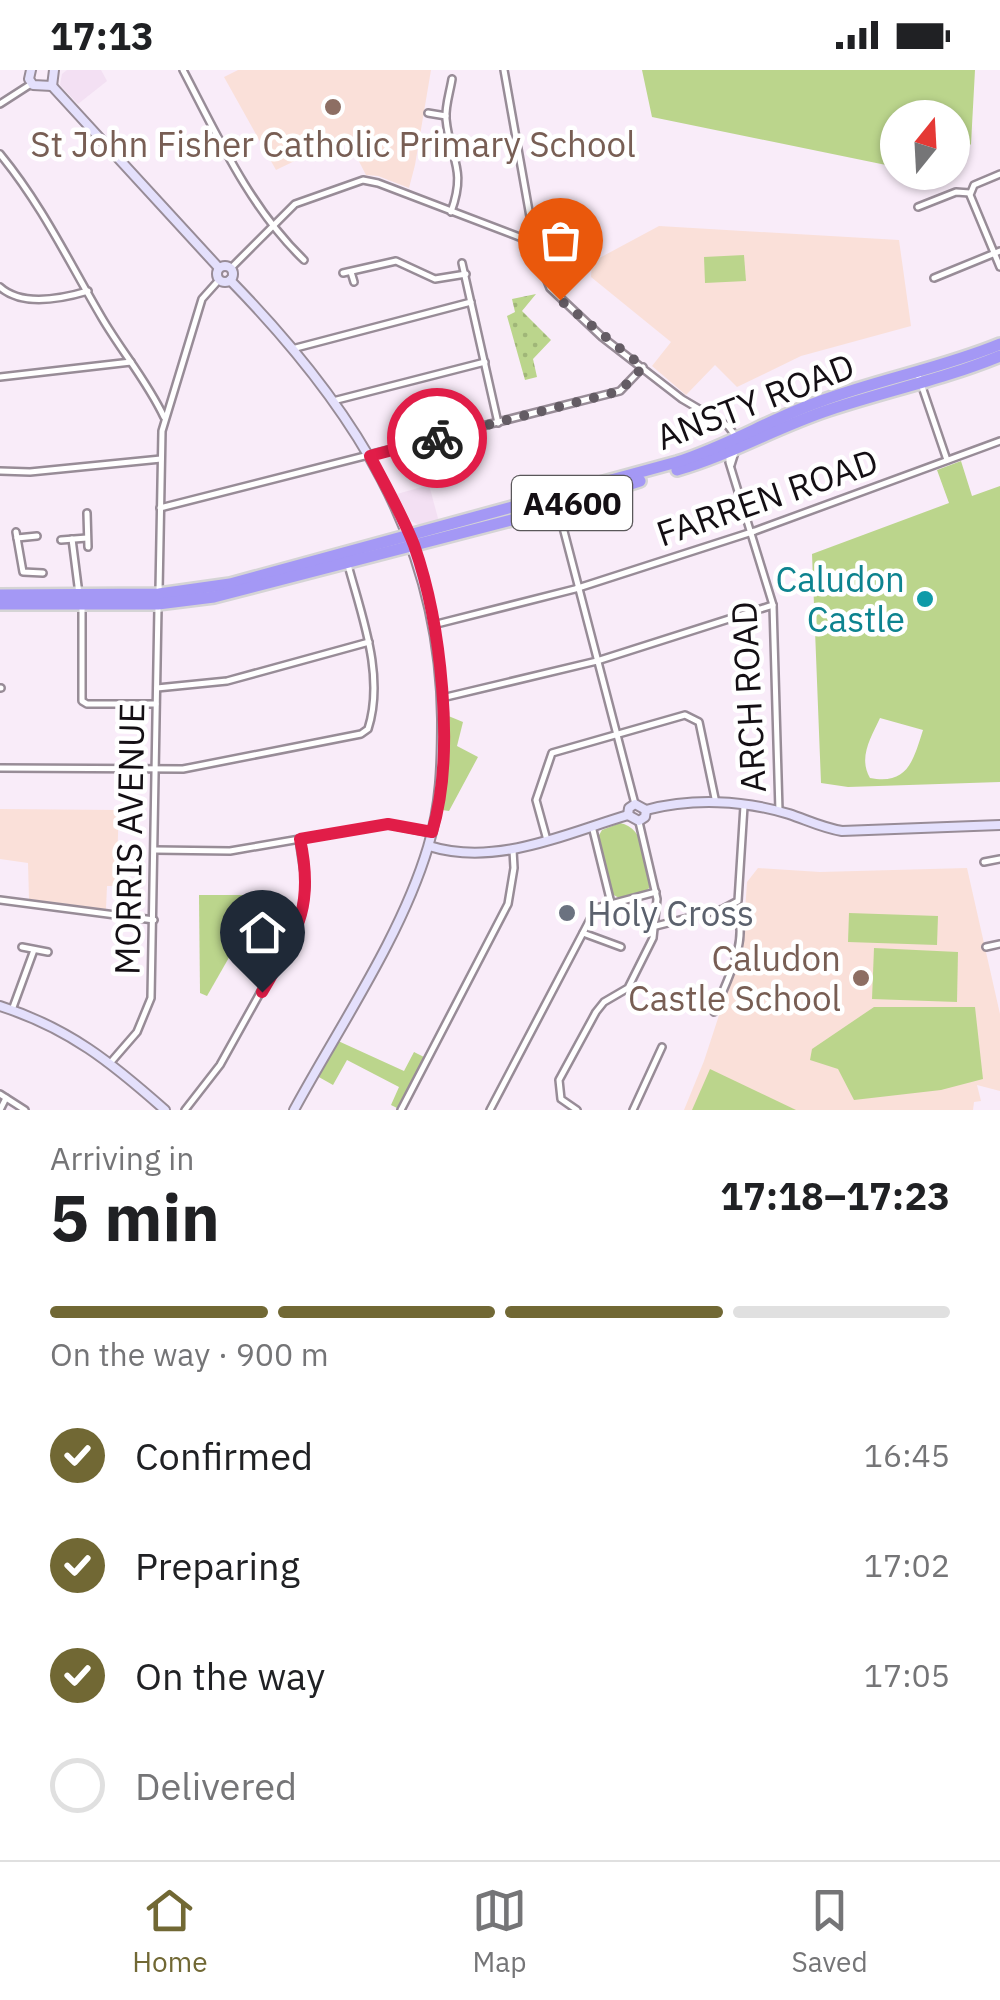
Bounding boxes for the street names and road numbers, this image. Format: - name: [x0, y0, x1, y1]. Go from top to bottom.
- street label: ANSTY ROAD: [649, 342, 861, 460]
- street label: FARREN ROAD: [650, 438, 884, 556]
- road number: A4600: [512, 476, 632, 530]
- street label: ARCH ROAD: [720, 600, 776, 794]
- street label: MORRIS AVENUE: [104, 703, 154, 975]

